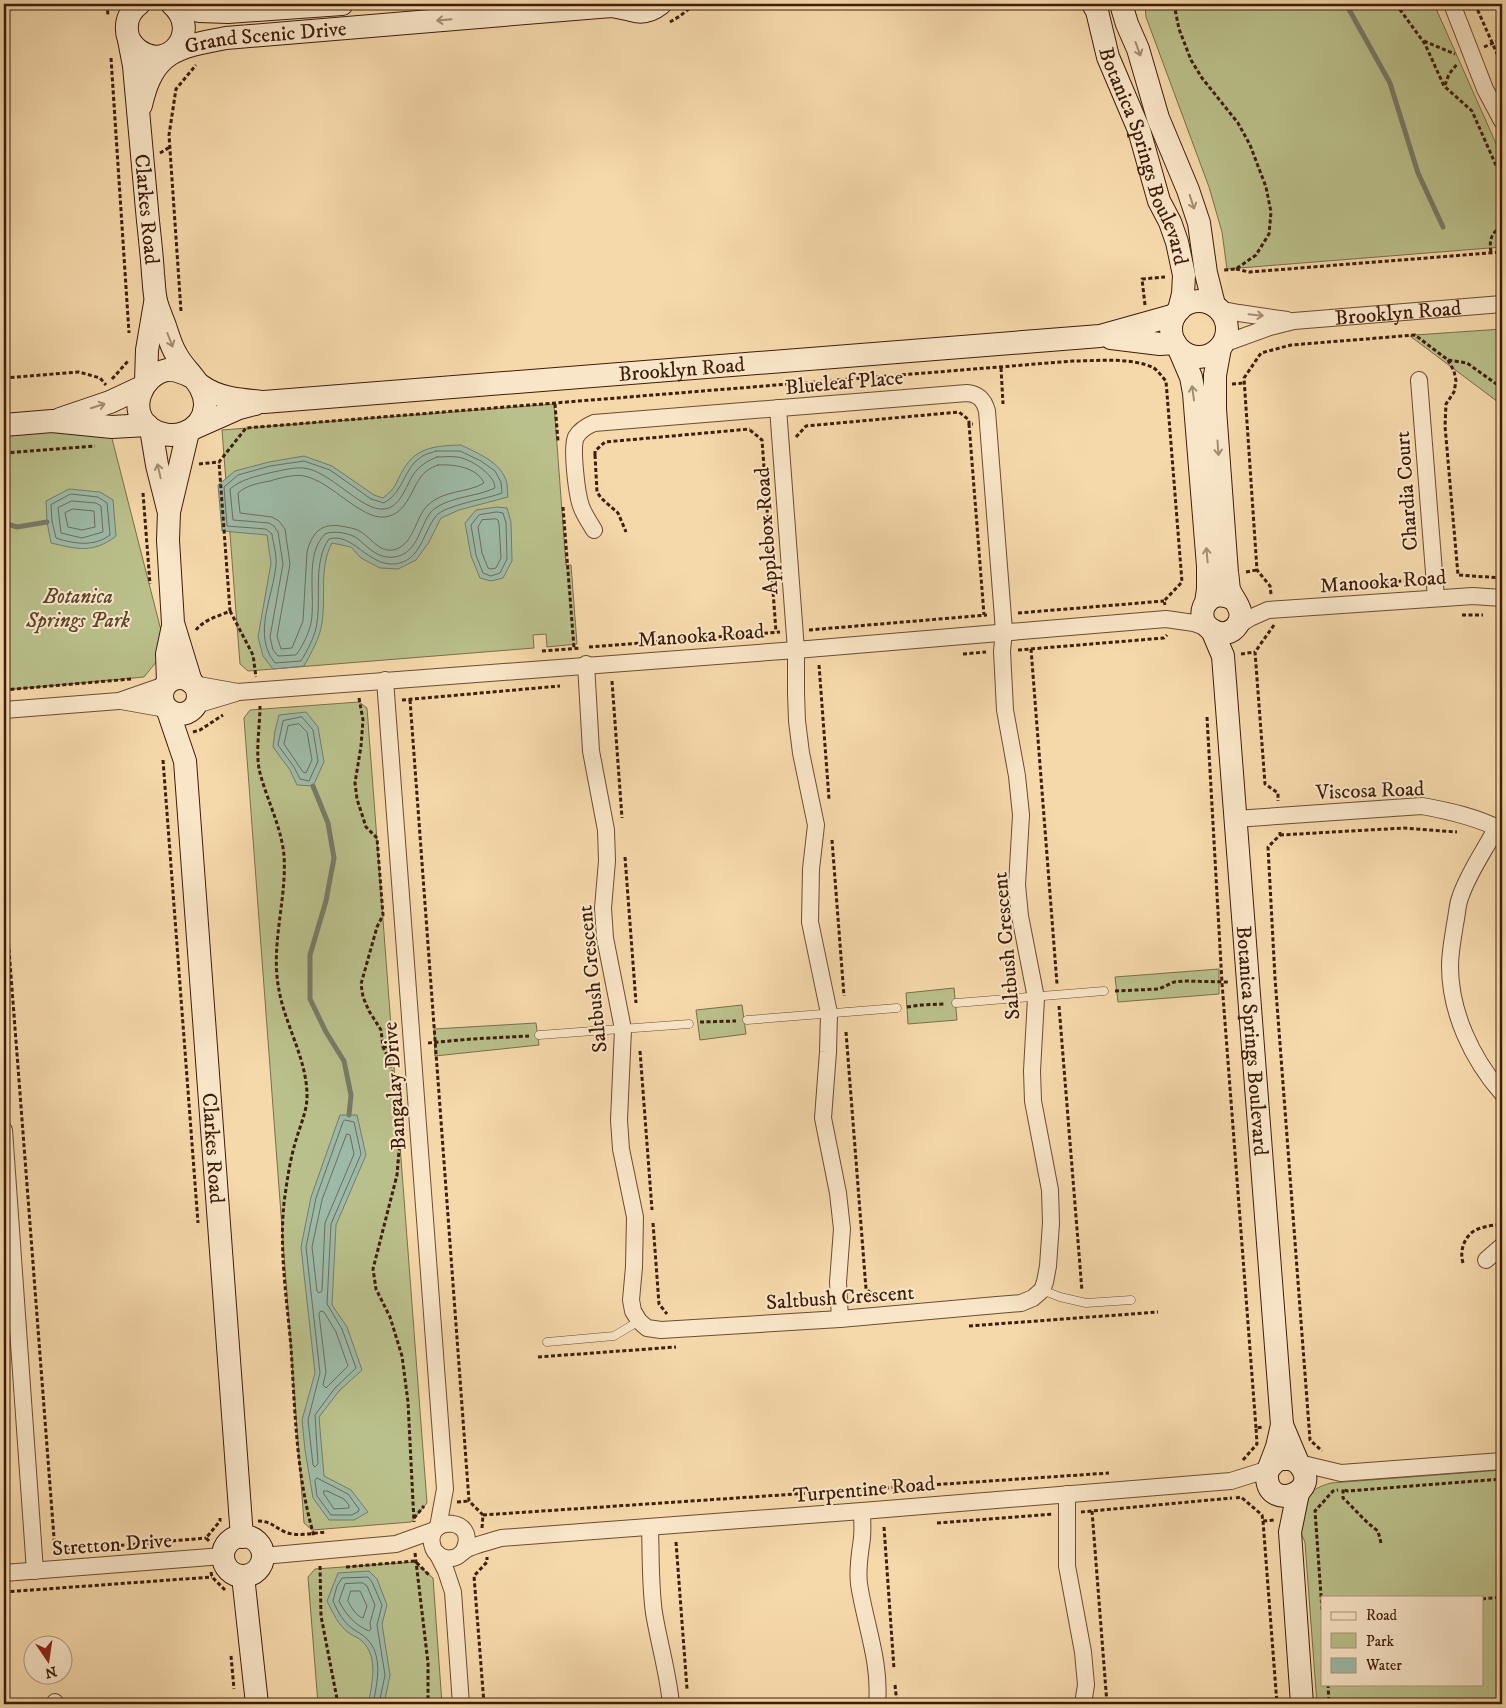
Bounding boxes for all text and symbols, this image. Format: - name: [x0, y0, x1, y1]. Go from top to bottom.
- one-way arrow: [436, 15, 452, 25]
- street label: Grand Scenic Drive: [182, 16, 348, 61]
- one-way arrow: [1134, 41, 1143, 57]
- street label: Botanica Springs Boulevard: [1092, 45, 1194, 268]
- street label: Clarkes Road: [128, 153, 164, 266]
- one-way arrow: [1188, 194, 1197, 210]
- street label: Brooklyn Road: [1334, 295, 1463, 332]
- one-way arrow: [1248, 310, 1264, 320]
- one-way arrow: [166, 332, 175, 347]
- street label: Brooklyn Road: [617, 352, 746, 388]
- street label: Blueleaf Place: [784, 365, 904, 401]
- one-way arrow: [1188, 385, 1198, 401]
- one-way arrow: [89, 401, 105, 410]
- street label: Chardia Court: [1390, 430, 1424, 552]
- one-way arrow: [1213, 440, 1223, 456]
- one-way arrow: [154, 463, 163, 479]
- street label: Applebox Road: [750, 466, 784, 596]
- one-way arrow: [1202, 547, 1212, 563]
- street label: Manooka Road: [1319, 565, 1448, 599]
- park label: Botanica Springs Park: [25, 584, 130, 634]
- street label: Manooka Road: [637, 619, 766, 653]
- street label: Viscosa Road: [1314, 776, 1425, 806]
- street label: Saltbush Crescent: [988, 871, 1026, 1021]
- street label: Saltbush Crescent: [572, 904, 614, 1054]
- street label: Botanica Springs Boulevard: [1230, 925, 1273, 1157]
- street label: Bangalay Drive: [378, 1021, 412, 1151]
- street label: Clarkes Road: [195, 1092, 230, 1205]
- street label: Saltbush Crescent: [765, 1280, 915, 1316]
- street label: Turpentine Road: [792, 1471, 937, 1509]
- street label: Stretton Drive: [51, 1528, 173, 1562]
- legend: [1321, 1596, 1484, 1686]
- text: Road: [1366, 1606, 1398, 1625]
- text: Park: [1366, 1632, 1395, 1651]
- north arrow: [22, 1636, 72, 1686]
- text: Water: [1365, 1656, 1402, 1675]
- text: N: [43, 1662, 58, 1682]

